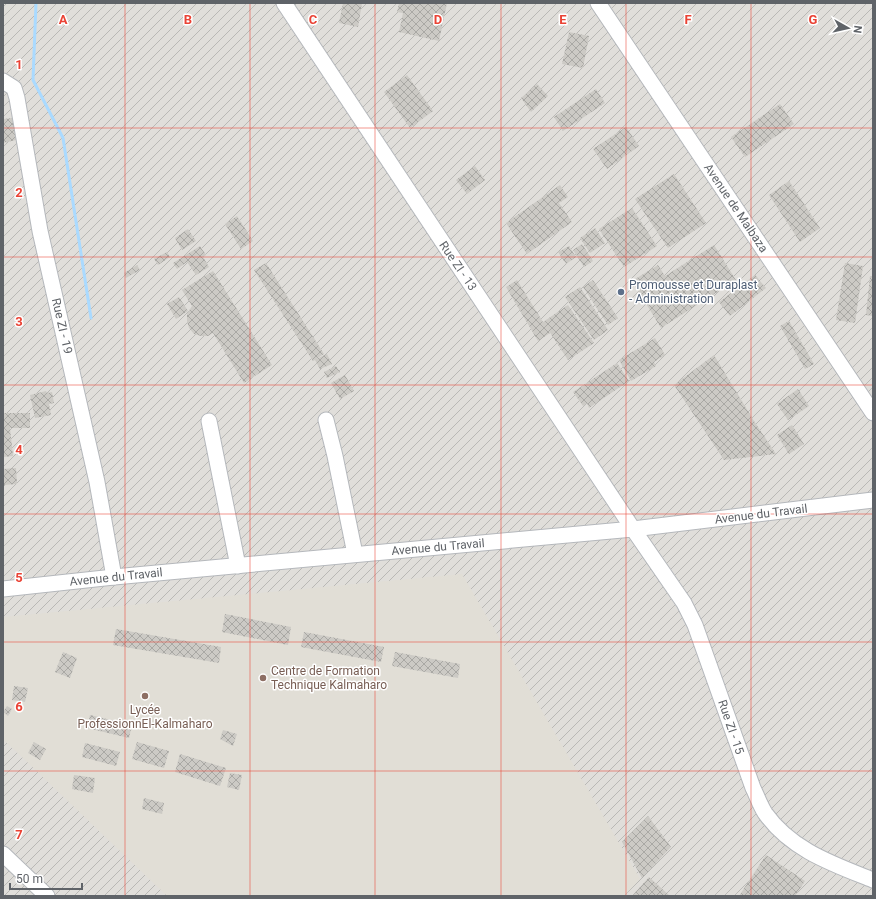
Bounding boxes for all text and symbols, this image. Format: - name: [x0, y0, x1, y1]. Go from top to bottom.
- north arrow: [828, 8, 868, 48]
- text: A: [59, 12, 68, 27]
- text: B: [184, 12, 192, 27]
- text: C: [309, 12, 318, 27]
- text: D: [434, 12, 442, 27]
- text: E: [559, 12, 567, 27]
- text: F: [684, 12, 692, 27]
- text: G: [809, 12, 818, 27]
- text: N: [850, 25, 864, 34]
- text: 1: [15, 57, 23, 72]
- street label: Avenue de Malbaza: [701, 161, 771, 255]
- text: 2: [15, 185, 23, 200]
- street label: Rue ZI - 13: [436, 239, 480, 293]
- place label: Promousse et Duraplast - Administration: [629, 278, 758, 306]
- marker: Promousse et Duraplast - Administration: [616, 287, 626, 297]
- street label: Rue ZI - 19: [49, 297, 75, 355]
- text: 3: [15, 314, 23, 329]
- text: 4: [15, 442, 23, 457]
- street label: Avenue du Travail: [714, 501, 808, 527]
- street label: Avenue du Travail: [391, 536, 485, 558]
- street label: Avenue du Travail: [69, 565, 163, 589]
- text: 5: [15, 570, 23, 585]
- place label: Centre de Formation Technique Kalmaharo: [271, 664, 387, 692]
- marker: Centre de Formation Technique Kalmaharo: [258, 673, 268, 683]
- marker: Lycée ProfessionnEl-Kalmaharo: [140, 691, 150, 701]
- street label: Rue ZI - 15: [715, 698, 747, 756]
- text: 6: [15, 699, 23, 714]
- place label: Lycée ProfessionnEl-Kalmaharo: [77, 703, 213, 731]
- text: 7: [15, 827, 23, 842]
- scale bar: [10, 865, 82, 891]
- text: 50 m: [16, 872, 43, 886]

